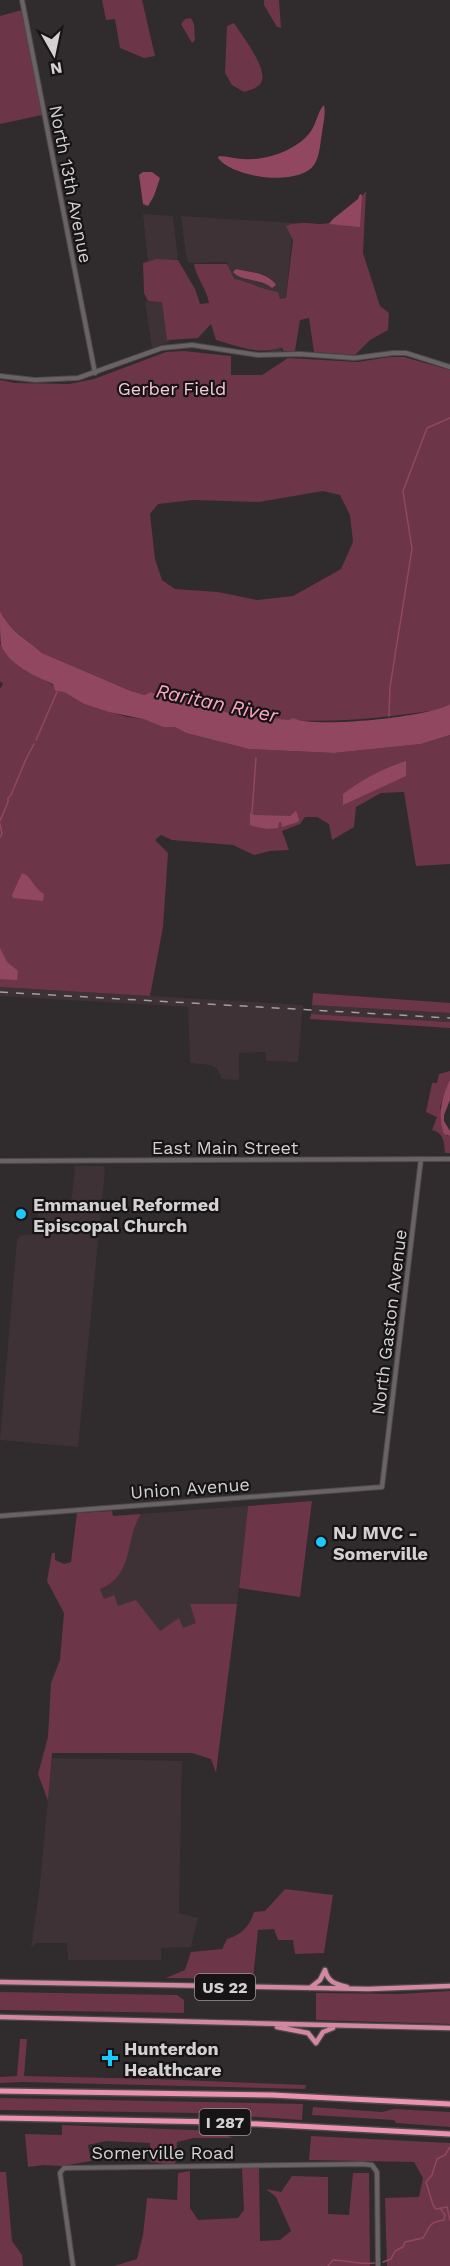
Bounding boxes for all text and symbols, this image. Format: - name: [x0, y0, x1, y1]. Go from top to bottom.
- north arrow: [24, 24, 84, 84]
- text: N: [49, 58, 64, 79]
- street label: North 13th Avenue: [45, 103, 97, 265]
- park label: Gerber Field: [118, 378, 226, 399]
- water label: Raritan River: [154, 678, 281, 728]
- street label: East Main Street: [152, 1137, 299, 1158]
- place label: Emmanuel Reformed Episcopal Church: [33, 1194, 219, 1236]
- marker: Emmanuel Reformed Episcopal Church: [14, 1207, 28, 1221]
- street label: North Gaston Avenue: [367, 1228, 411, 1416]
- street label: Union Avenue: [130, 1473, 250, 1503]
- place label: NJ MVC - Somerville: [333, 1522, 428, 1564]
- marker: NJ MVC - Somerville: [314, 1535, 328, 1549]
- road number: US 22: [195, 1974, 255, 2000]
- place label: Hunterdon Healthcare: [124, 2038, 222, 2080]
- marker: Hunterdon Healthcare: [101, 2049, 119, 2067]
- road number: I 287: [200, 2109, 250, 2135]
- street label: Somerville Road: [92, 2142, 234, 2163]

